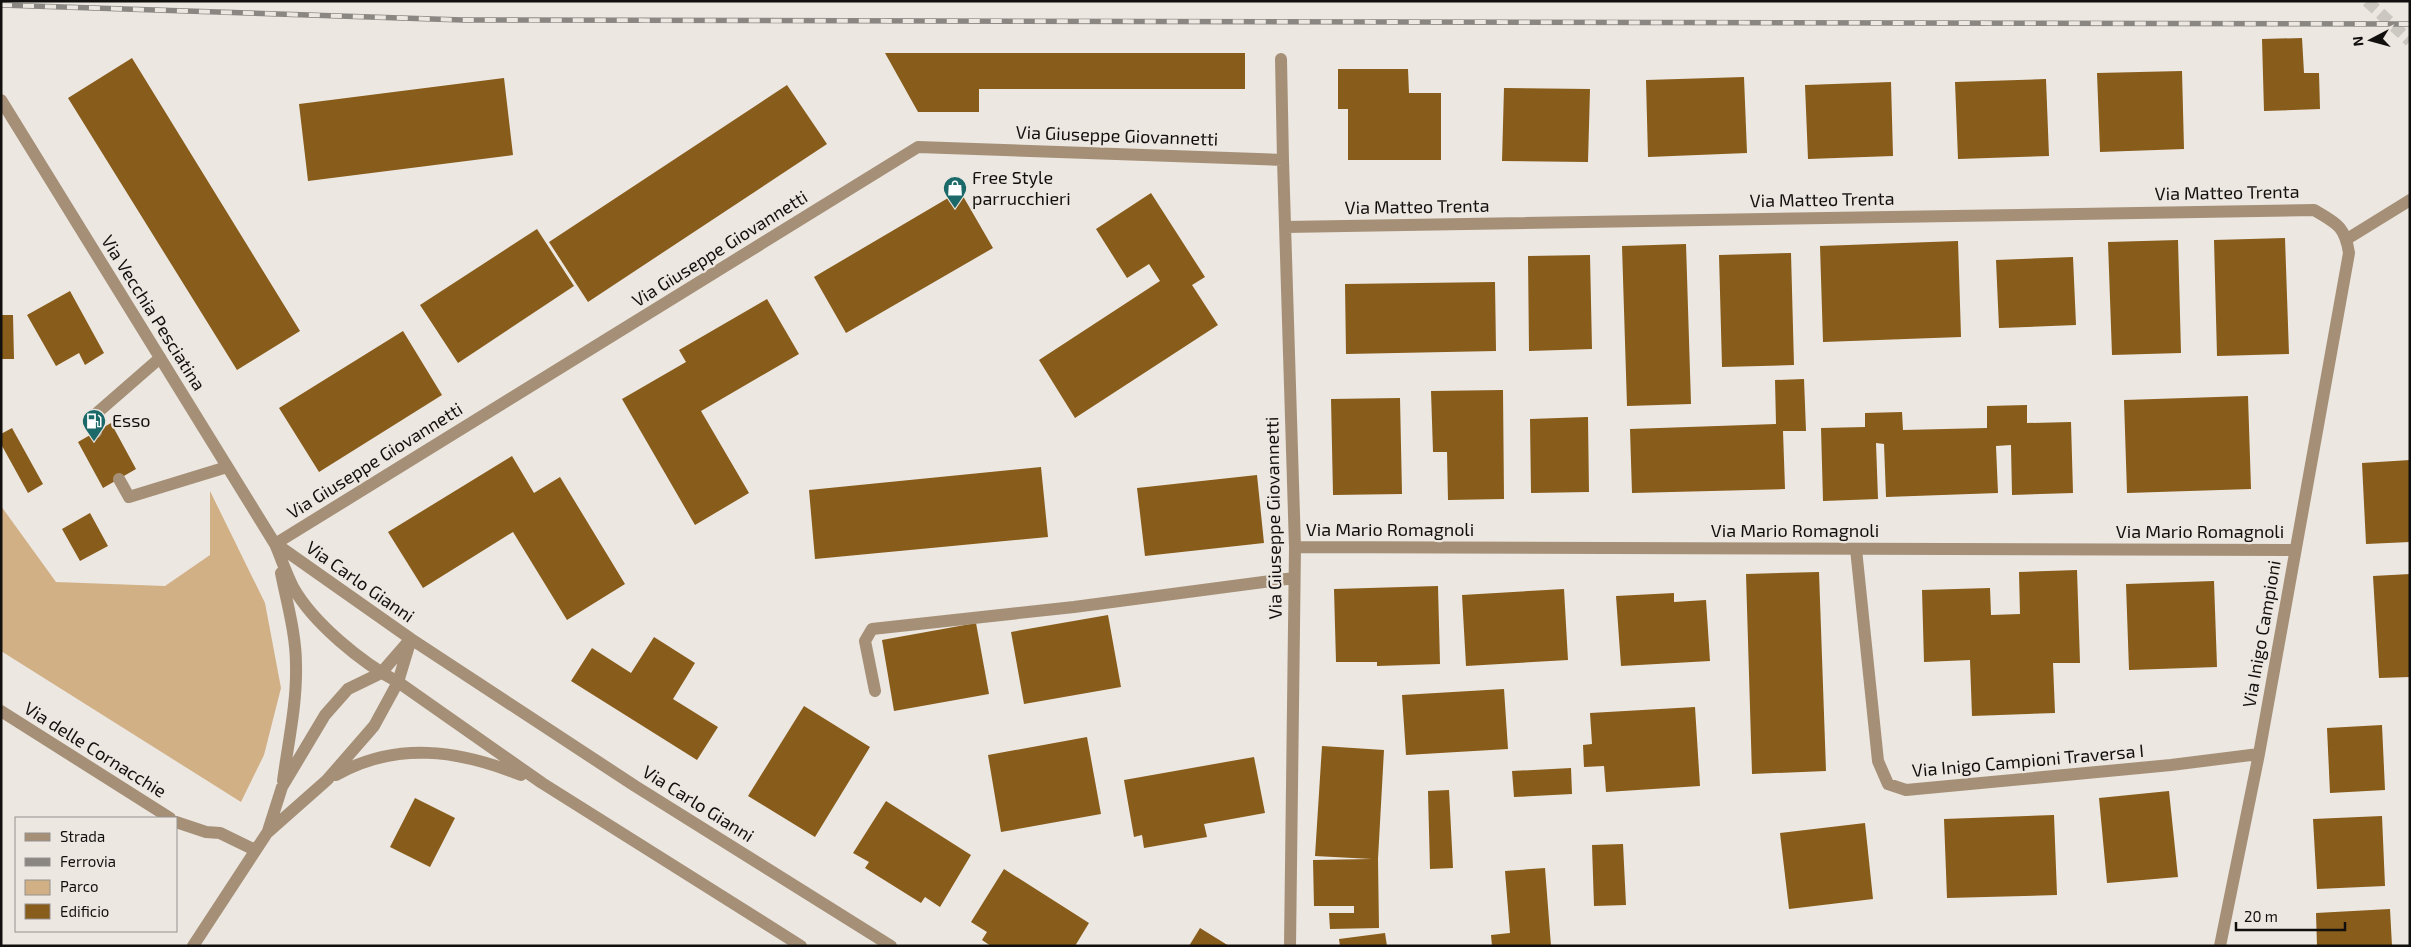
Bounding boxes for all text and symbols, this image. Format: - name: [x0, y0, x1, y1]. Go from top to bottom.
- north arrow: [2346, 15, 2396, 65]
- text: N: [2349, 35, 2367, 47]
- street label: Via Giuseppe Giovannetti: [1015, 120, 1219, 150]
- place label: Free Style parrucchieri: [972, 166, 1071, 209]
- shop icon: Free Style parrucchieri: [942, 175, 968, 209]
- street label: Via Matteo Trenta: [2154, 180, 2300, 204]
- street label: Via Giuseppe Giovannetti: [628, 185, 811, 311]
- street label: Via Matteo Trenta: [1749, 187, 1895, 211]
- street label: Via Matteo Trenta: [1344, 194, 1490, 218]
- street label: Via Vecchia Pesciatina: [97, 231, 211, 394]
- street label: Via Giuseppe Giovannetti: [283, 397, 466, 523]
- fuel station icon: Esso: [81, 408, 107, 442]
- place label: Esso: [112, 409, 151, 431]
- street label: Via Giuseppe Giovannetti: [1260, 416, 1286, 620]
- street label: Via Mario Romagnoli: [1306, 518, 1474, 540]
- street label: Via Mario Romagnoli: [1711, 519, 1879, 541]
- street label: Via Mario Romagnoli: [2116, 520, 2284, 542]
- street label: Via Carlo Gianni: [302, 536, 419, 627]
- street label: Via Inigo Campioni: [2237, 558, 2285, 709]
- street label: Via delle Cornacchie: [20, 696, 171, 802]
- street label: Via Inigo Campioni Traversa I: [1911, 739, 2145, 781]
- street label: Via Carlo Gianni: [639, 760, 758, 846]
- legend: [15, 817, 178, 932]
- text: Strada: [60, 827, 105, 845]
- text: Ferrovia: [60, 852, 116, 870]
- text: Parco: [60, 877, 99, 895]
- scale bar: [2236, 900, 2345, 932]
- text: Edificio: [60, 902, 109, 920]
- text: 20 m: [2244, 907, 2278, 925]

